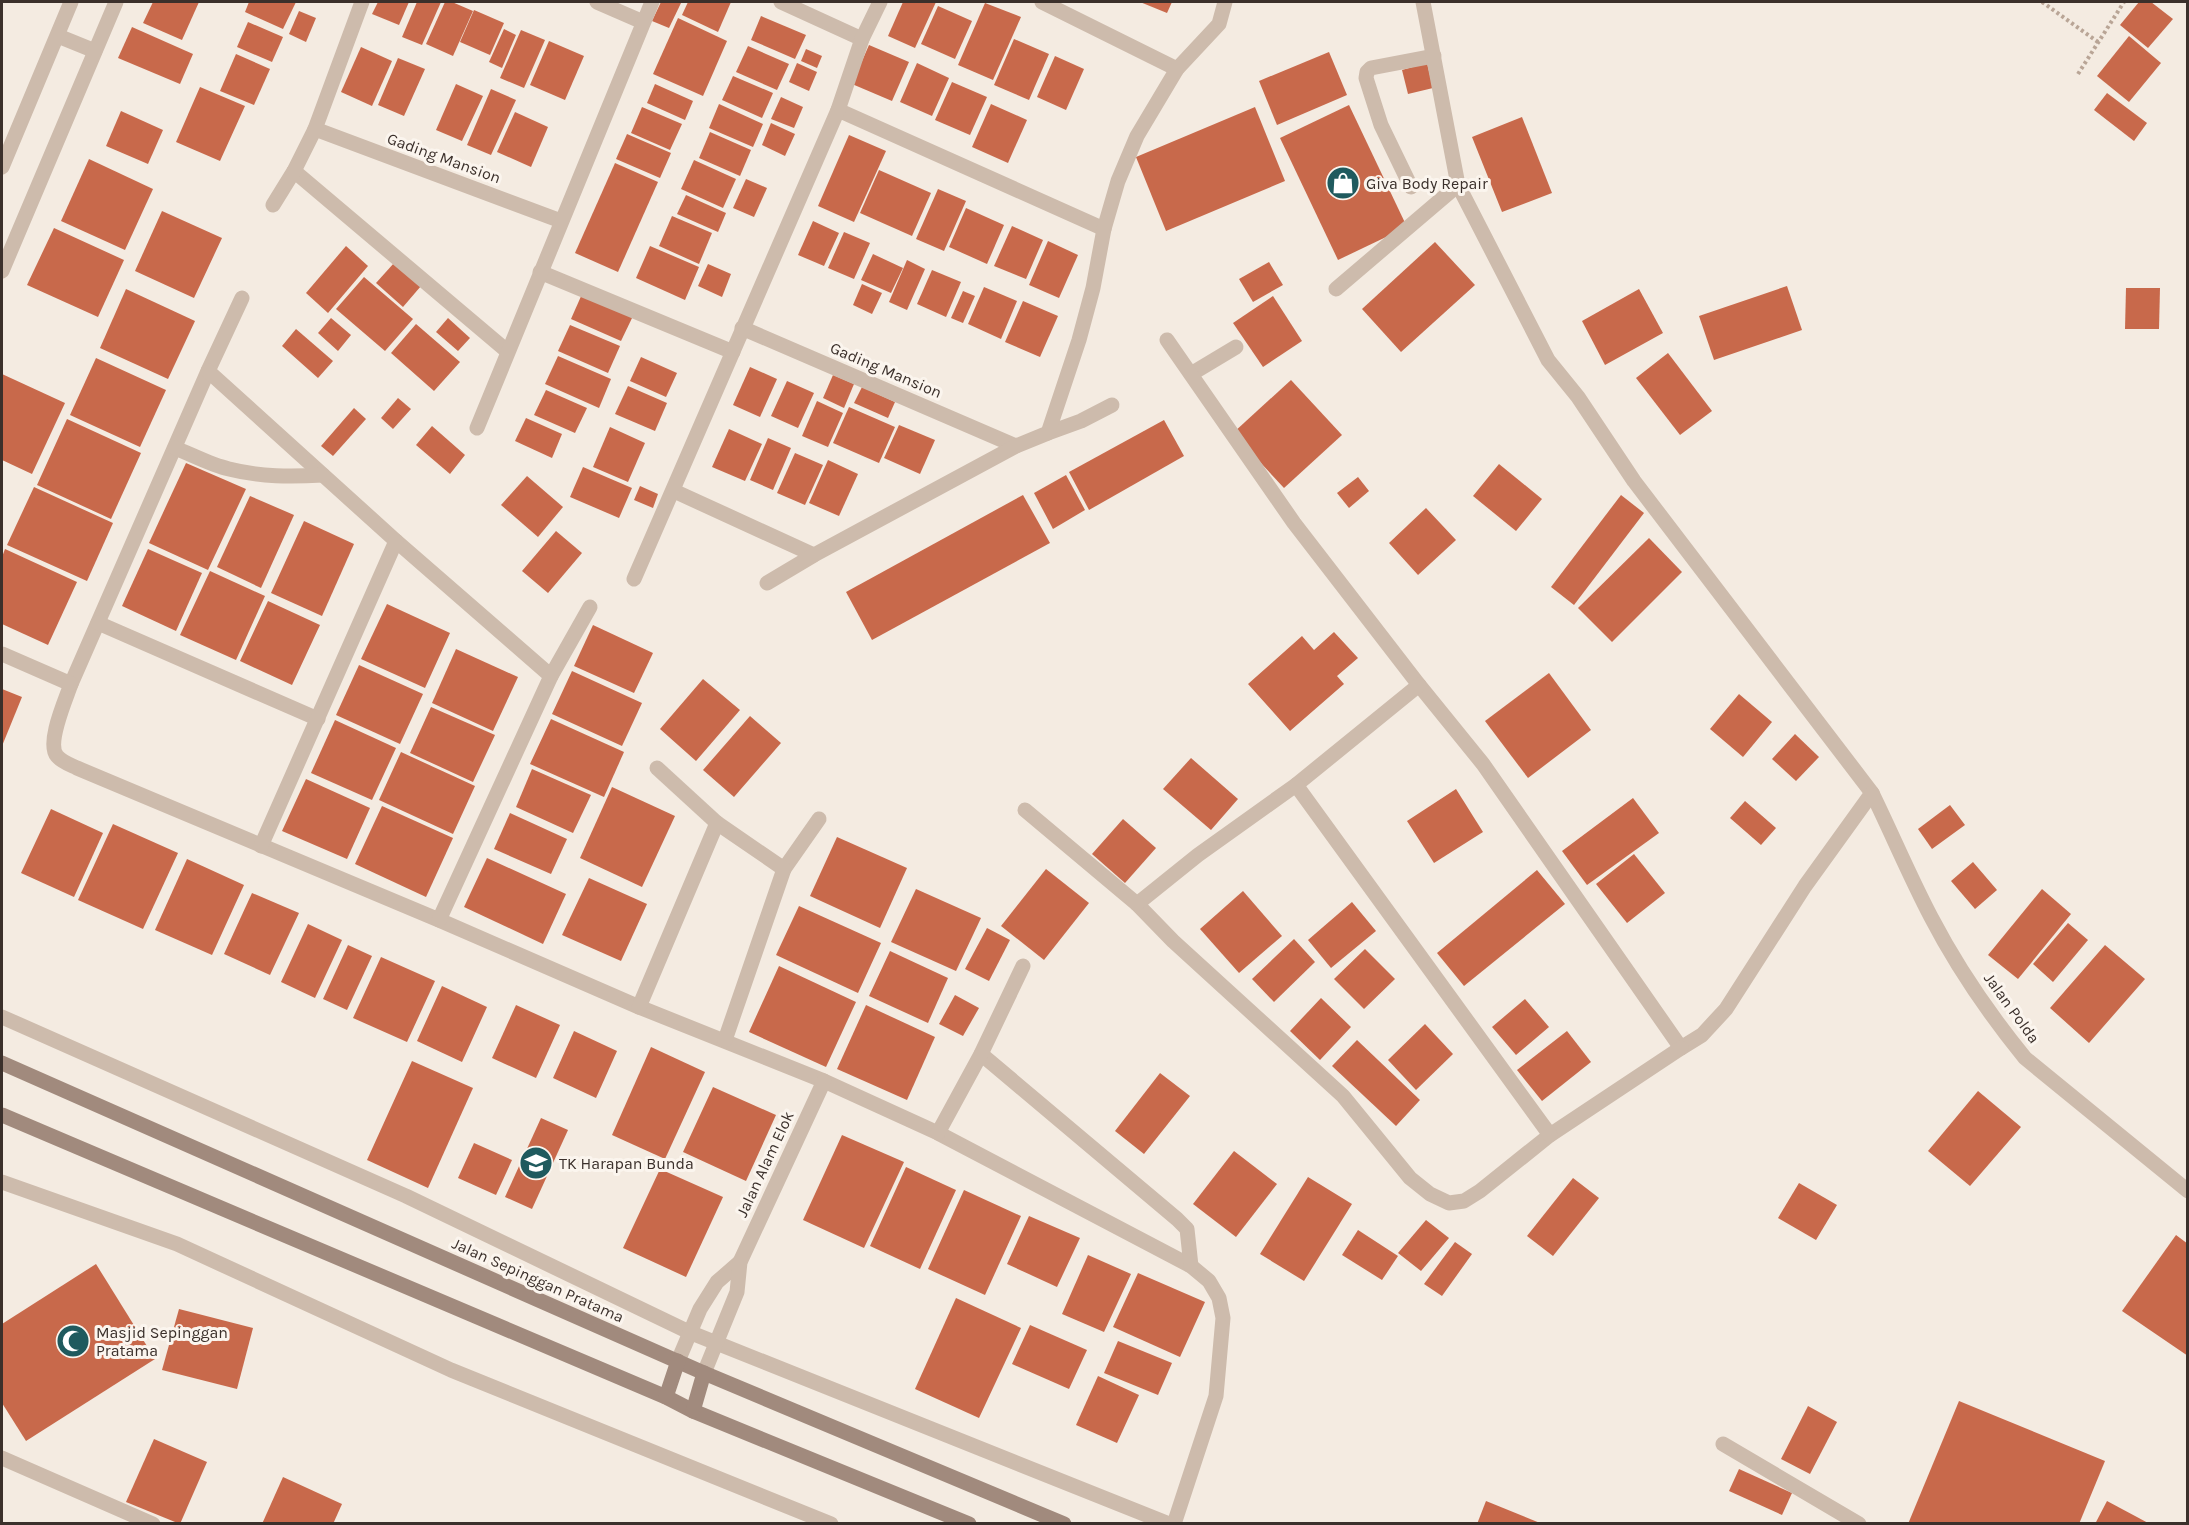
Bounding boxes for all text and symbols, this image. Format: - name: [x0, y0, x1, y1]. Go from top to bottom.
- street label: Gading Mansion: [385, 129, 503, 187]
- shop icon: Giva Body Repair: [1325, 165, 1361, 201]
- place label: Giva Body Repair: [1366, 174, 1488, 193]
- street label: Gading Mansion: [827, 338, 945, 402]
- street label: Jalan Polda: [1980, 969, 2044, 1047]
- street label: Jalan Alam Elok: [732, 1108, 798, 1220]
- school or university icon: TK Harapan Bunda: [518, 1145, 554, 1181]
- place label: TK Harapan Bunda: [559, 1154, 694, 1173]
- street label: Jalan Sepinggan Pratama: [449, 1233, 627, 1327]
- mosque icon: Masjid Sepinggan Pratama: [55, 1323, 91, 1359]
- place label: Masjid Sepinggan Pratama: [96, 1323, 228, 1360]

